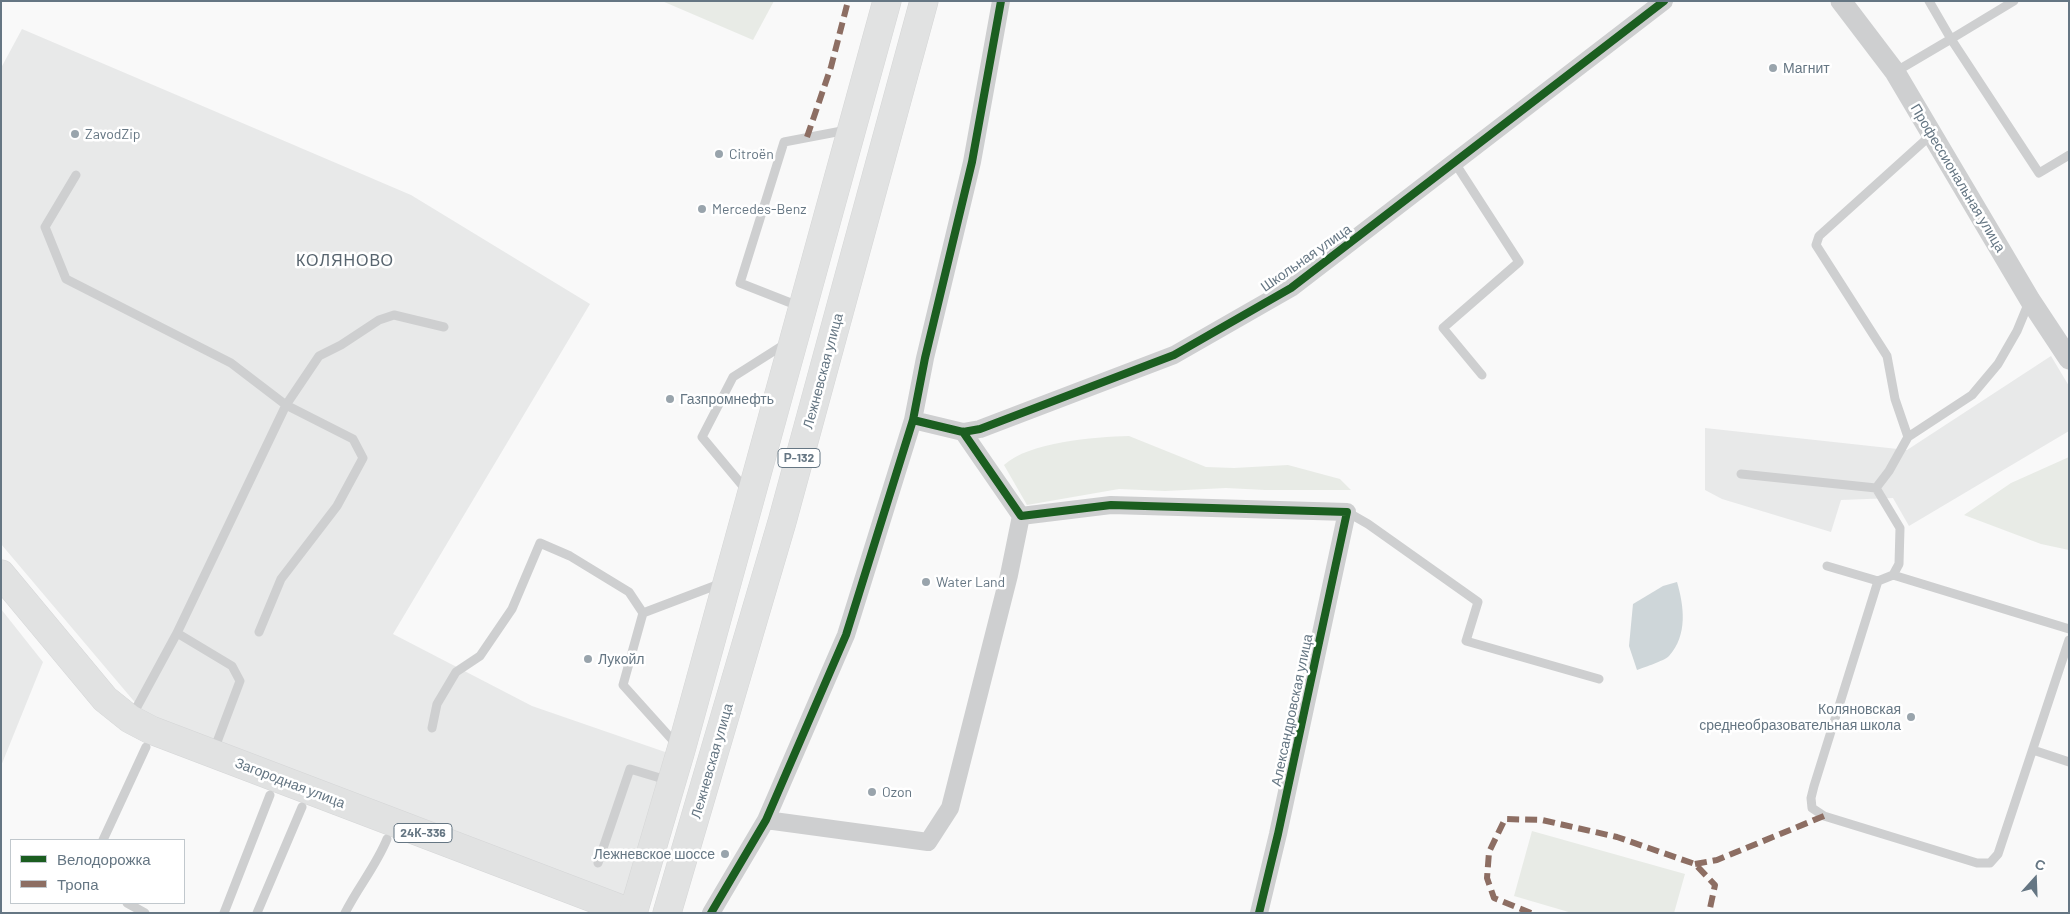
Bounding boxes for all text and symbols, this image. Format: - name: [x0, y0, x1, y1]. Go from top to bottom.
- place label: Магнит: [1783, 60, 1830, 76]
- marker: Магнит: [1767, 62, 1779, 74]
- street label: Профессиональная улица: [1907, 101, 2009, 255]
- place label: ZavodZip: [85, 126, 140, 142]
- marker: ZavodZip: [69, 128, 81, 140]
- place label: Citroën: [729, 146, 774, 162]
- marker: Citroën: [713, 148, 725, 160]
- place label: Mercedes-Benz: [712, 201, 806, 217]
- marker: Mercedes-Benz: [696, 203, 708, 215]
- street label: Школьная улица: [1258, 221, 1354, 295]
- district label: КОЛЯНОВО: [295, 251, 395, 271]
- street label: Лежневская улица: [799, 311, 847, 431]
- place label: Газпромнефть: [680, 391, 774, 407]
- marker: Газпромнефть: [664, 393, 676, 405]
- road number: Р-132: [778, 448, 820, 468]
- place label: Water Land: [936, 574, 1005, 590]
- marker: Water Land: [920, 576, 932, 588]
- street label: Александровская улица: [1268, 632, 1316, 788]
- place label: Лукойл: [598, 651, 644, 667]
- marker: Лукойл: [582, 653, 594, 665]
- street label: Лежневская улица: [688, 701, 736, 821]
- place label: Коляновская среднеобразовательная школа: [1699, 701, 1901, 734]
- marker: Коляновская среднеобразовательная школа: [1905, 711, 1917, 723]
- street label: Загородная улица: [233, 754, 347, 812]
- place label: Ozon: [882, 784, 912, 800]
- marker: Ozon: [866, 786, 878, 798]
- road number: 24К-336: [394, 824, 452, 842]
- legend: [10, 839, 185, 904]
- place label: Лежневское шоссе: [594, 846, 715, 862]
- marker: Лежневское шоссе: [719, 848, 731, 860]
- text: Велодорожка: [57, 850, 151, 868]
- north arrow: [2010, 854, 2060, 904]
- text: С: [2033, 855, 2048, 874]
- text: Тропа: [57, 875, 98, 893]

